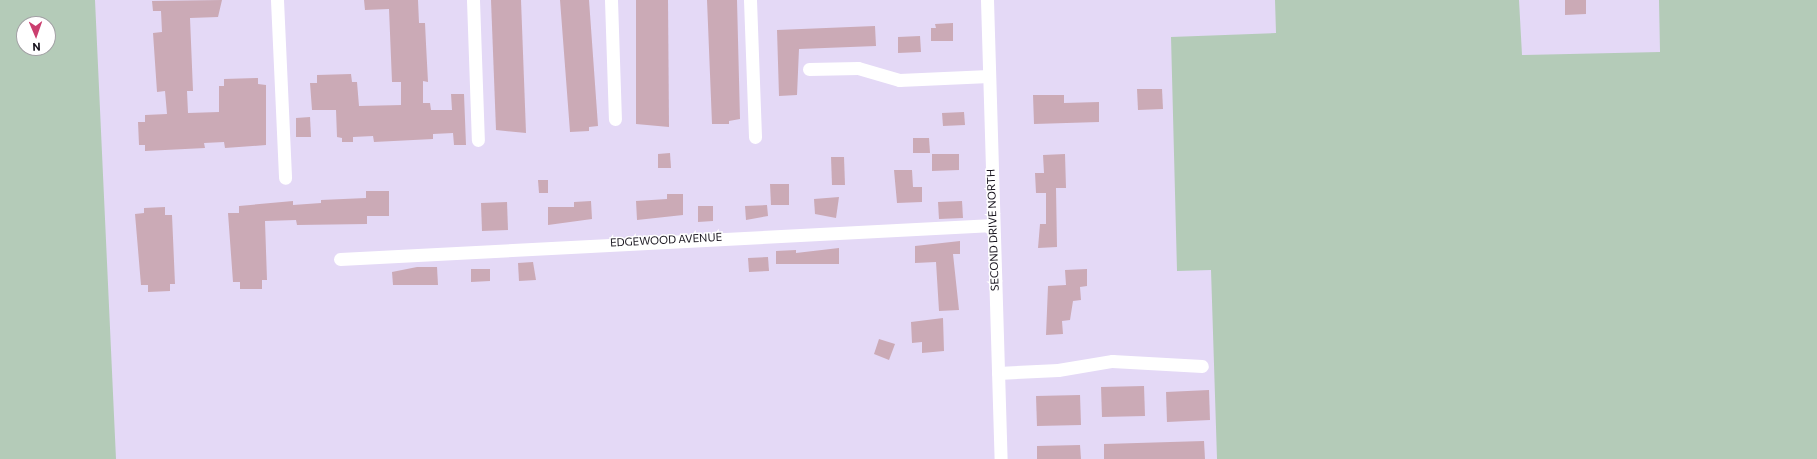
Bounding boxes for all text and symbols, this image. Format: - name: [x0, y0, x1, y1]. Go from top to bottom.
- north arrow: [16, 16, 56, 56]
- text: N: [32, 41, 41, 54]
- street label: SECOND DRIVE NORTH: [984, 169, 1002, 291]
- street label: EDGEWOOD AVENUE: [610, 230, 722, 250]

